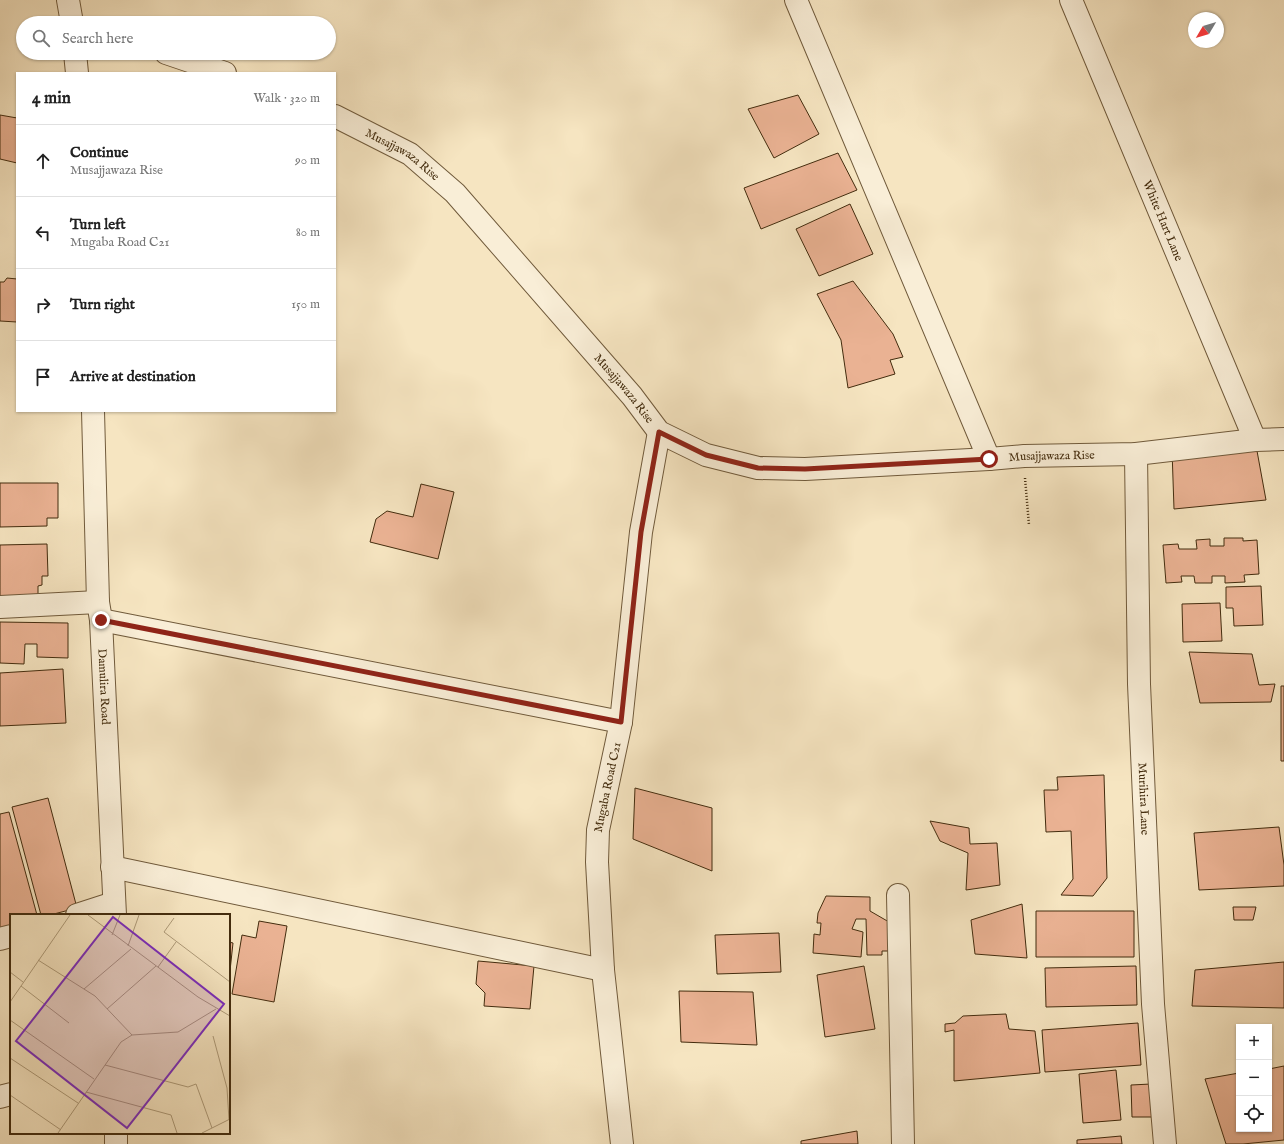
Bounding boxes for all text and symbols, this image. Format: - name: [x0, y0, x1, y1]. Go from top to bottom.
- north arrow: [1188, 12, 1224, 48]
- search box: [16, 16, 336, 60]
- icon: search: [30, 27, 52, 49]
- text: Search here: [62, 29, 133, 48]
- text: 4 min: [32, 88, 71, 109]
- text: Walk · 320 m: [254, 90, 320, 107]
- street label: Musajjawaza Rise: [363, 126, 443, 185]
- text: Continue: [70, 143, 128, 162]
- icon: ahead: [32, 150, 54, 172]
- text: 90 m: [295, 152, 320, 169]
- text: Musajjawaza Rise: [70, 162, 163, 179]
- street label: White Hart Lane: [1139, 178, 1186, 264]
- text: Turn left: [70, 215, 126, 234]
- icon: left: [32, 222, 54, 244]
- text: 80 m: [296, 224, 320, 241]
- text: Mugaba Road C21: [70, 234, 169, 251]
- icon: right: [32, 294, 54, 316]
- text: Turn right: [70, 295, 135, 314]
- text: 150 m: [291, 296, 320, 313]
- street label: Musajjawaza Rise: [591, 351, 657, 427]
- icon: arrive: [32, 366, 54, 388]
- text: Arrive at destination: [70, 367, 196, 386]
- street label: Musajjawaza Rise: [1008, 448, 1095, 465]
- route start: [980, 450, 998, 468]
- route end: [92, 611, 110, 629]
- street label: Damulira Road: [94, 648, 113, 726]
- street label: Mugaba Road C21: [591, 741, 625, 834]
- street label: Murihira Lane: [1134, 762, 1153, 836]
- inset map: [10, 914, 230, 1134]
- map controls: [1236, 1024, 1272, 1132]
- button: +: [1236, 1024, 1272, 1060]
- button: −: [1236, 1060, 1272, 1096]
- button: locate: [1236, 1096, 1272, 1132]

